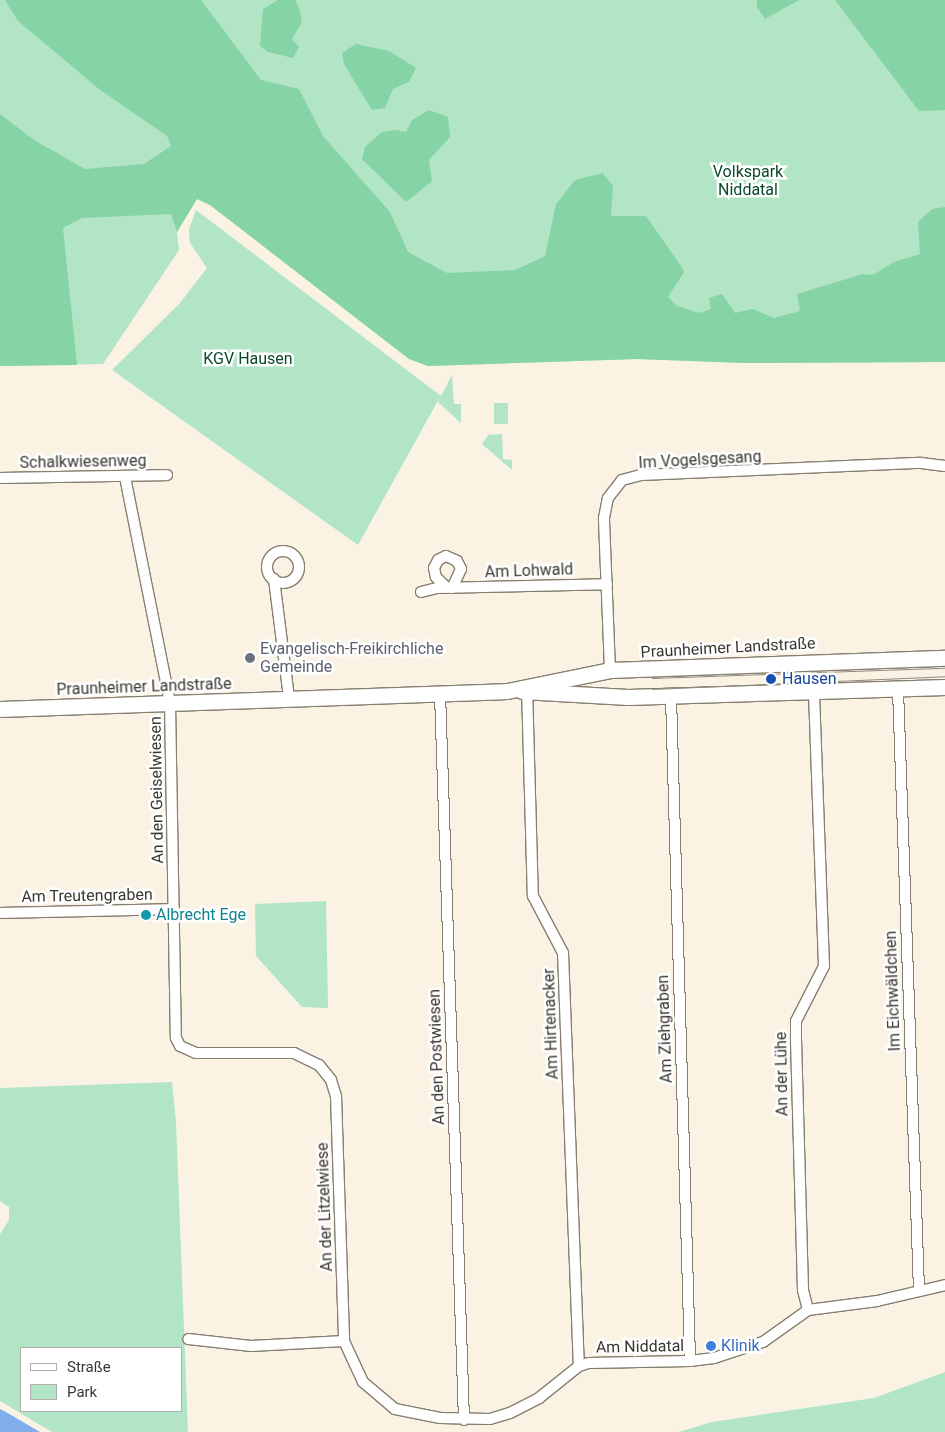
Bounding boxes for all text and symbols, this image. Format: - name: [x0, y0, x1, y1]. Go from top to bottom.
- park label: Volkspark Niddatal: [713, 162, 783, 200]
- park label: KGV Hausen: [203, 349, 293, 369]
- street label: Im Vogelsgesang: [638, 447, 762, 473]
- street label: Schalkwiesenweg: [19, 451, 147, 473]
- street label: Am Lohwald: [484, 560, 574, 582]
- street label: Praunheimer Landstraße: [640, 634, 816, 662]
- place label: Evangelisch-Freikirchliche Gemeinde: [260, 639, 443, 677]
- marker: Evangelisch-Freikirchliche Gemeinde: [244, 652, 256, 664]
- place label: Hausen: [782, 669, 837, 689]
- marker: Hausen: [764, 672, 778, 686]
- street label: Praunheimer Landstraße: [56, 674, 232, 700]
- street label: An den Geiselwiesen: [146, 716, 168, 864]
- street label: Am Treutengraben: [21, 885, 153, 907]
- place label: Albrecht Ege: [156, 905, 246, 925]
- marker: Albrecht Ege: [140, 909, 152, 921]
- street label: Im Eichwäldchen: [881, 930, 905, 1052]
- street label: Am Hirtenacker: [539, 968, 563, 1080]
- street label: Am Ziehgraben: [654, 975, 676, 1083]
- street label: An den Postwiesen: [425, 989, 449, 1125]
- street label: An der Lühe: [772, 1032, 792, 1116]
- street label: An der Litzelwiese: [313, 1142, 337, 1272]
- place label: Klinik: [721, 1336, 760, 1356]
- street label: Am Niddatal: [596, 1337, 684, 1357]
- marker: Klinik: [705, 1340, 717, 1352]
- legend: [20, 1347, 182, 1412]
- text: Straße: [67, 1358, 111, 1376]
- text: Park: [67, 1383, 97, 1401]

